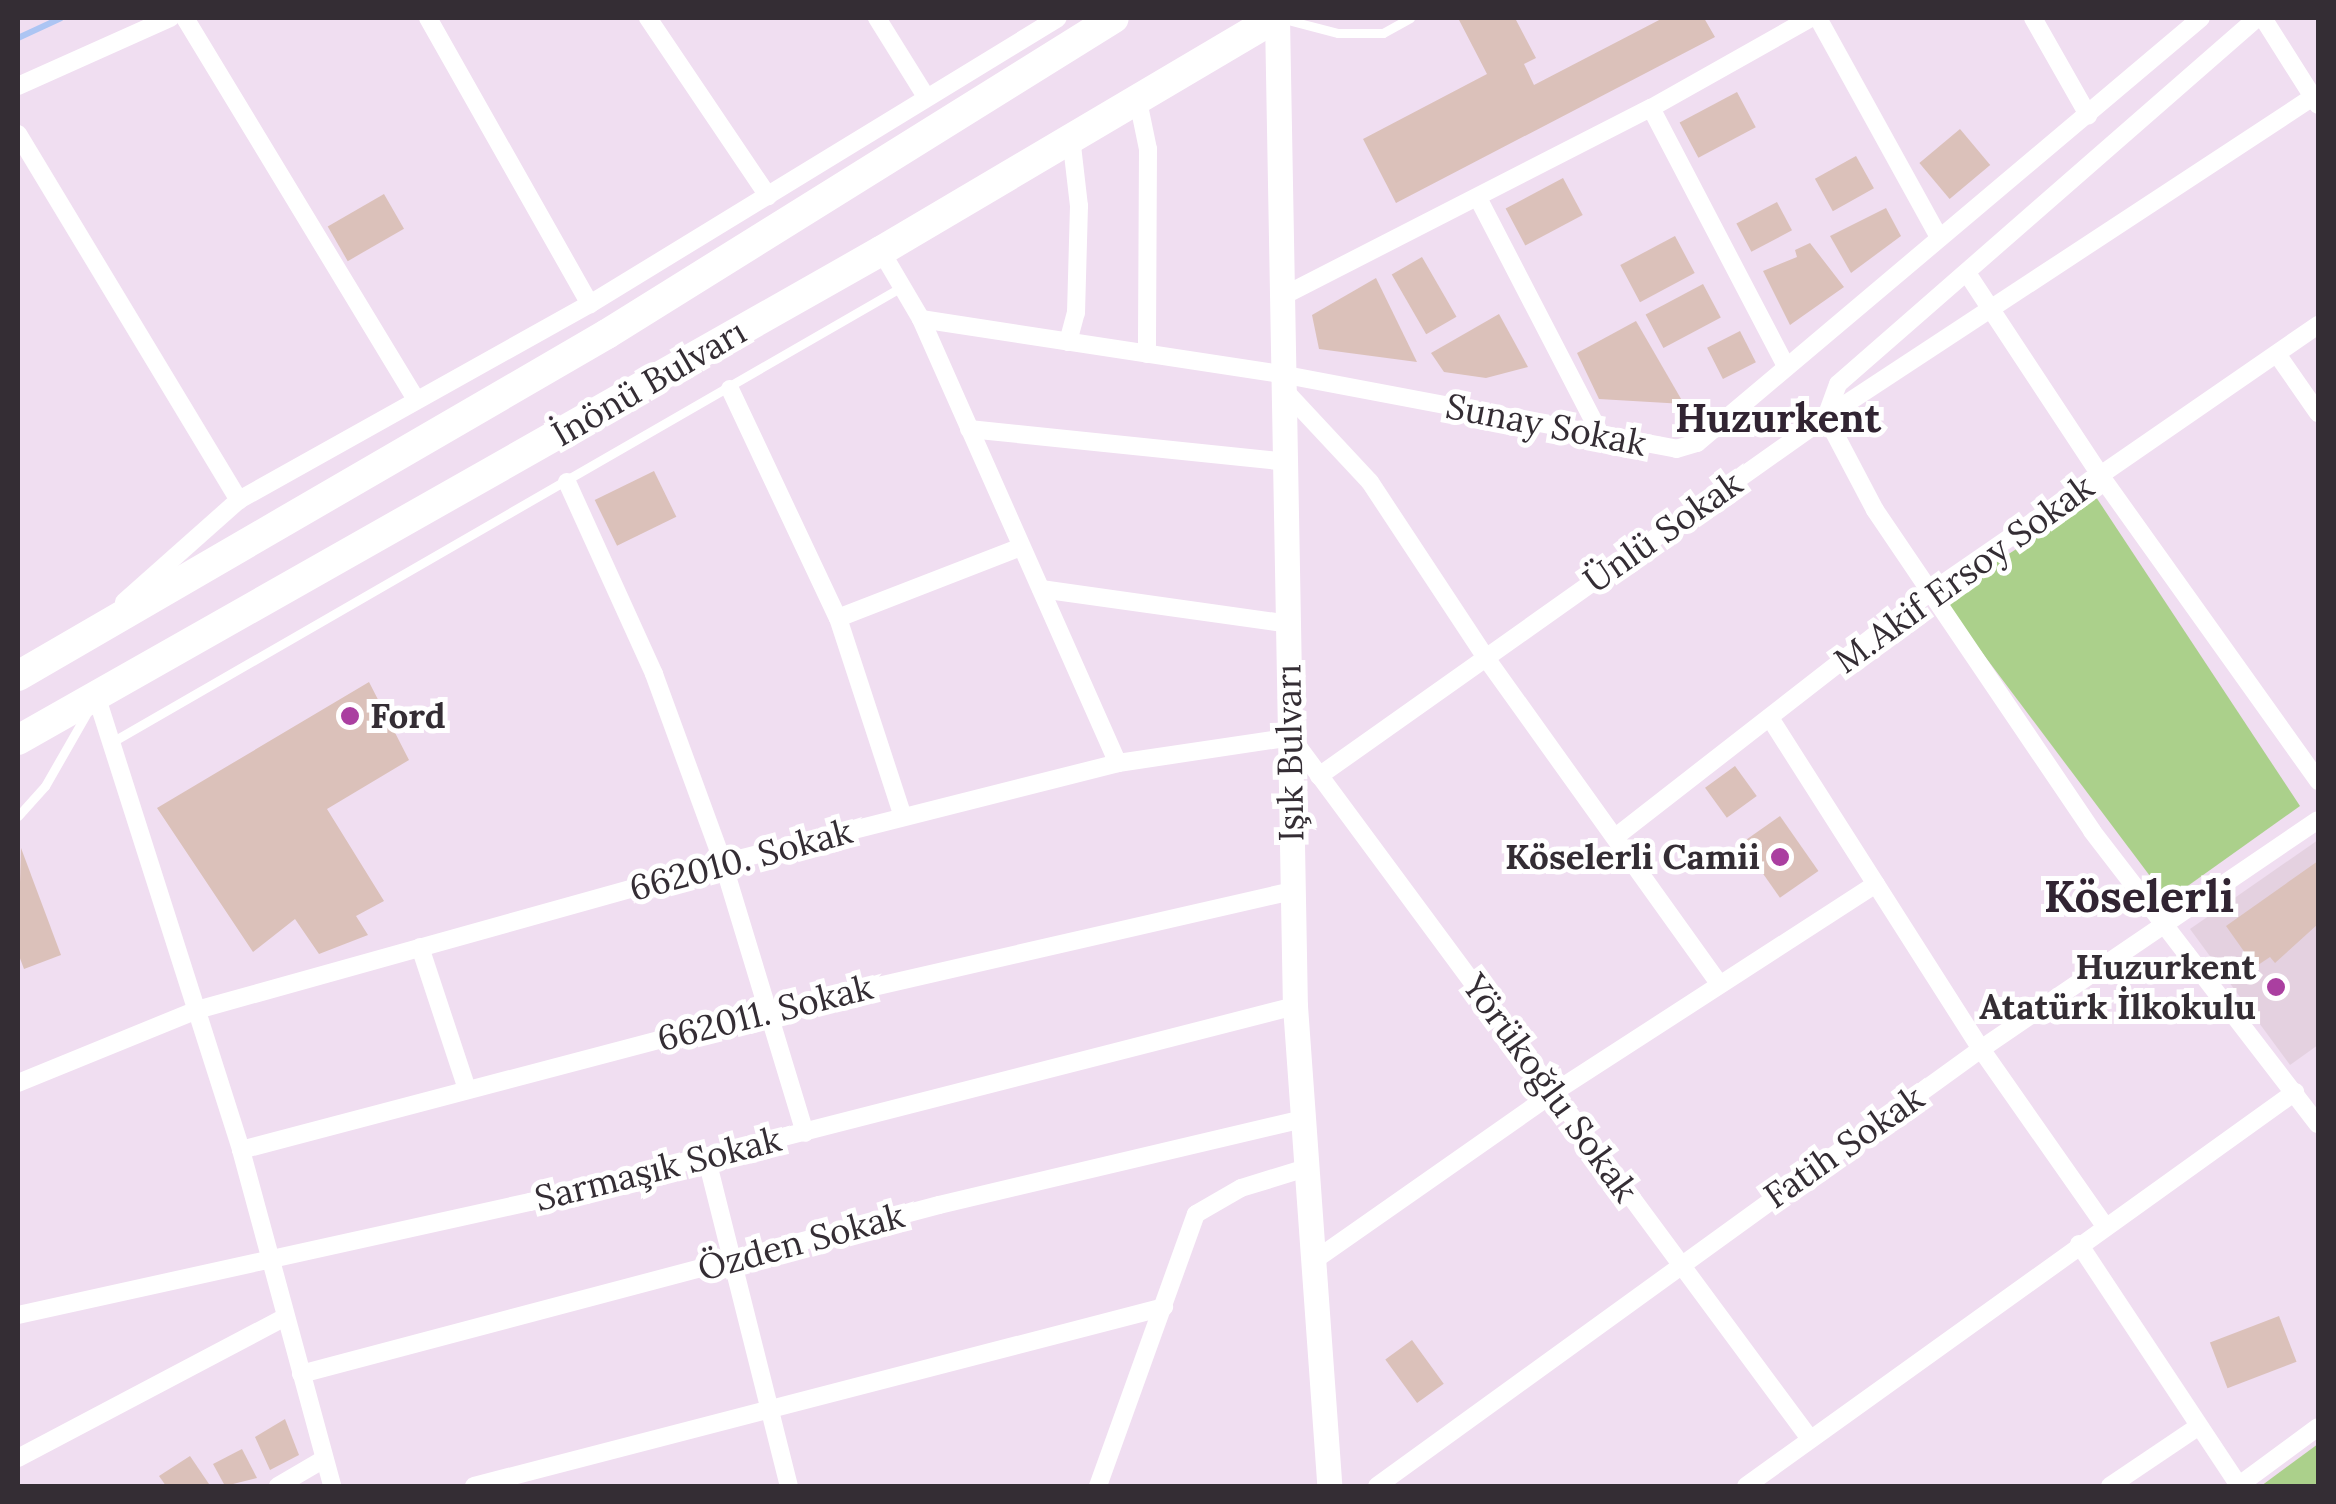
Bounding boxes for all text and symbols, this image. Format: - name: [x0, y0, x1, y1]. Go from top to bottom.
- street label: İnönü Bulvarı: [545, 311, 753, 455]
- street label: Sunay Sokak: [1442, 385, 1650, 465]
- district label: Huzurkent: [1675, 394, 1881, 442]
- street label: Ünlü Sokak: [1576, 462, 1750, 602]
- street label: M.Akif Ersoy Sokak: [1826, 466, 2102, 682]
- street label: Işık Bulvarı: [1267, 664, 1313, 842]
- place label: Ford: [370, 695, 446, 737]
- marker: Ford: [339, 705, 361, 727]
- street label: 662010. Sokak: [625, 810, 857, 910]
- place label: Köselerli Camii: [1505, 836, 1760, 878]
- marker: Köselerli Camii: [1769, 846, 1791, 868]
- district label: Köselerli: [2044, 869, 2234, 923]
- place label: Huzurkent Atatürk İlkokulu: [1979, 946, 2256, 1028]
- street label: 662011. Sokak: [653, 966, 877, 1060]
- street label: Yörükoğlu Sokak: [1453, 966, 1647, 1210]
- marker: Huzurkent Atatürk İlkokulu: [2265, 976, 2287, 998]
- street label: Fatih Sokak: [1756, 1077, 1932, 1217]
- street label: Sarmaşık Sokak: [530, 1118, 786, 1220]
- street label: Özden Sokak: [693, 1194, 909, 1290]

